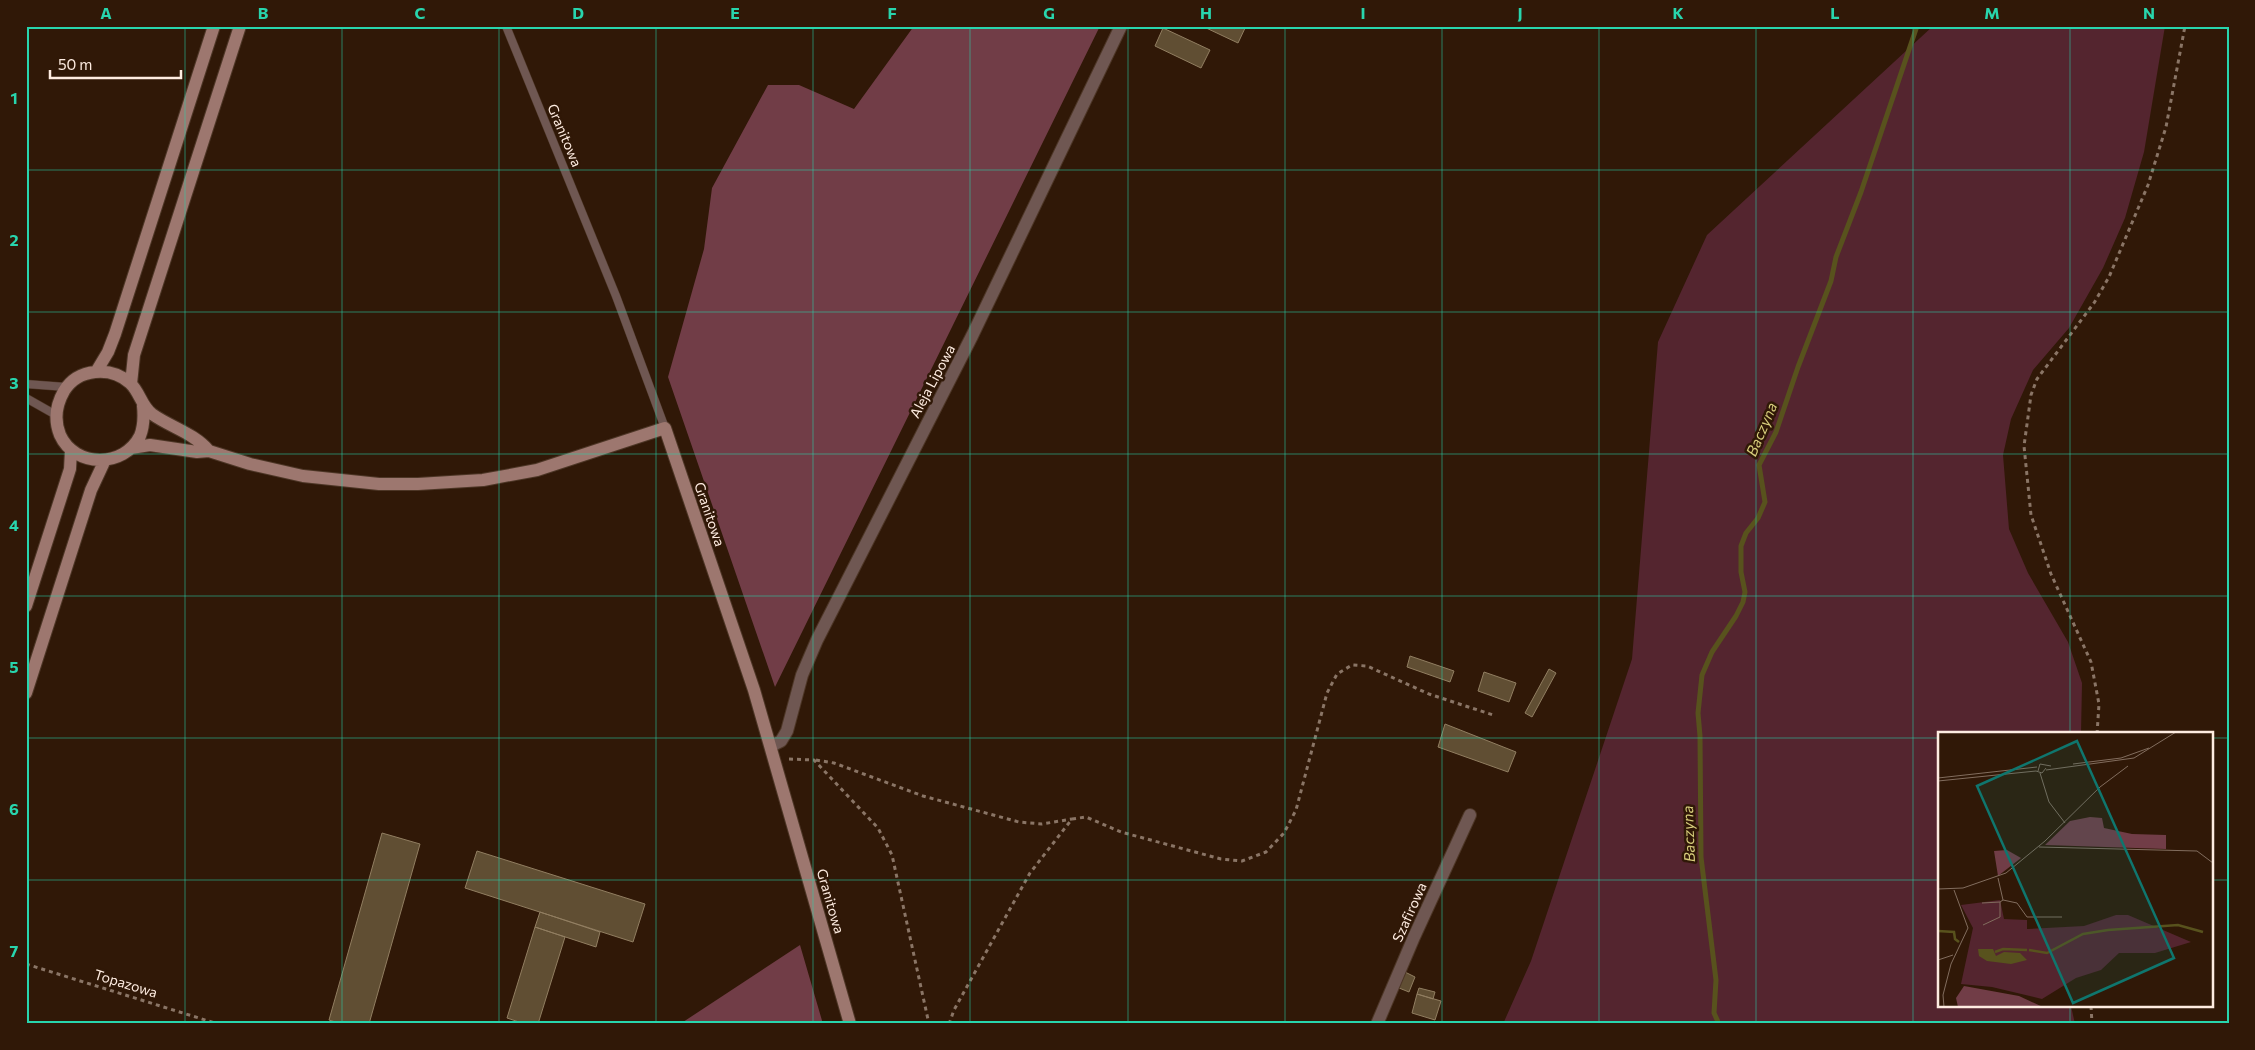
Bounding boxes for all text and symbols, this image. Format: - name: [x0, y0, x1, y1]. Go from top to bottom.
- text: A: [100, 3, 112, 22]
- text: B: [258, 3, 269, 22]
- text: C: [415, 3, 426, 22]
- text: D: [572, 3, 584, 22]
- text: E: [730, 3, 740, 22]
- text: F: [887, 3, 897, 22]
- text: G: [1043, 3, 1055, 22]
- text: H: [1200, 3, 1212, 22]
- text: I: [1360, 3, 1366, 22]
- text: J: [1517, 3, 1523, 22]
- text: K: [1672, 3, 1684, 22]
- text: L: [1830, 3, 1840, 22]
- text: M: [1984, 3, 2000, 22]
- text: N: [2143, 3, 2155, 22]
- scale bar: [50, 48, 181, 80]
- text: 50 m: [58, 55, 92, 73]
- text: 1: [10, 88, 18, 107]
- street label: Granitowa: [544, 101, 586, 169]
- text: 2: [9, 230, 19, 249]
- street label: Aleja Lipowa: [906, 341, 958, 421]
- text: 3: [9, 373, 19, 392]
- water label: Baczyna: [1742, 399, 1780, 459]
- street label: Granitowa: [691, 480, 729, 548]
- text: 4: [9, 515, 19, 534]
- text: 5: [9, 657, 19, 676]
- inset map: [1938, 732, 2212, 1008]
- text: 6: [9, 799, 19, 818]
- water label: Baczyna: [1678, 805, 1698, 863]
- street label: Granitowa: [814, 867, 848, 935]
- street label: Szafirowa: [1388, 880, 1430, 944]
- text: 7: [10, 941, 19, 960]
- street label: Topazowa: [92, 965, 160, 1001]

